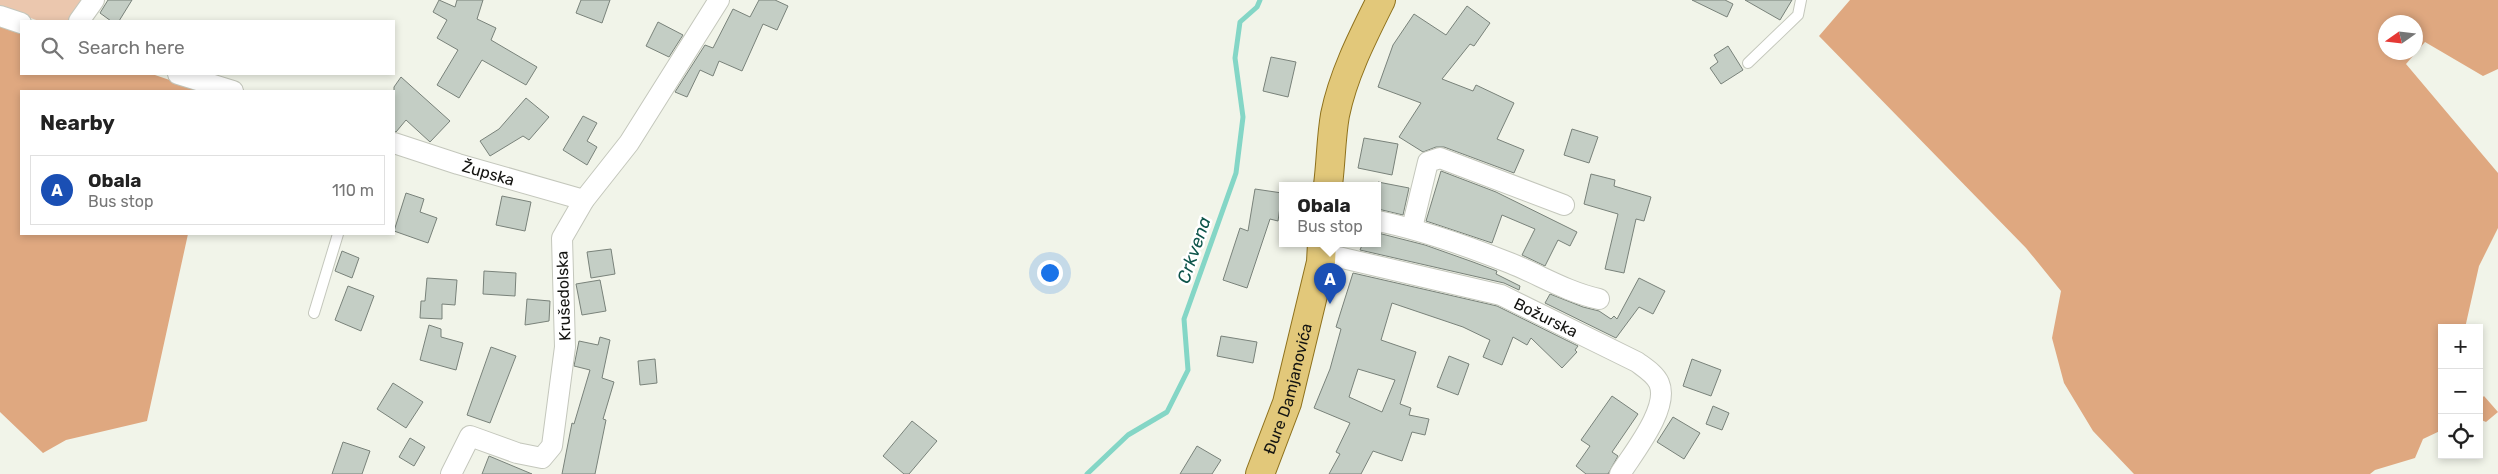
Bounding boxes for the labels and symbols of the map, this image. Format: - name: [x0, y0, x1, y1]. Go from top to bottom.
- north arrow: [2378, 15, 2423, 60]
- street label: Župska: [460, 157, 517, 190]
- water label: Crkvena: [1172, 213, 1216, 286]
- street label: Krušedolska: [552, 251, 575, 341]
- your location: [1037, 260, 1063, 286]
- pin: A: [1314, 263, 1346, 304]
- street label: Božurska: [1511, 294, 1581, 341]
- street label: Đure Damjanovića: [1259, 321, 1316, 457]

